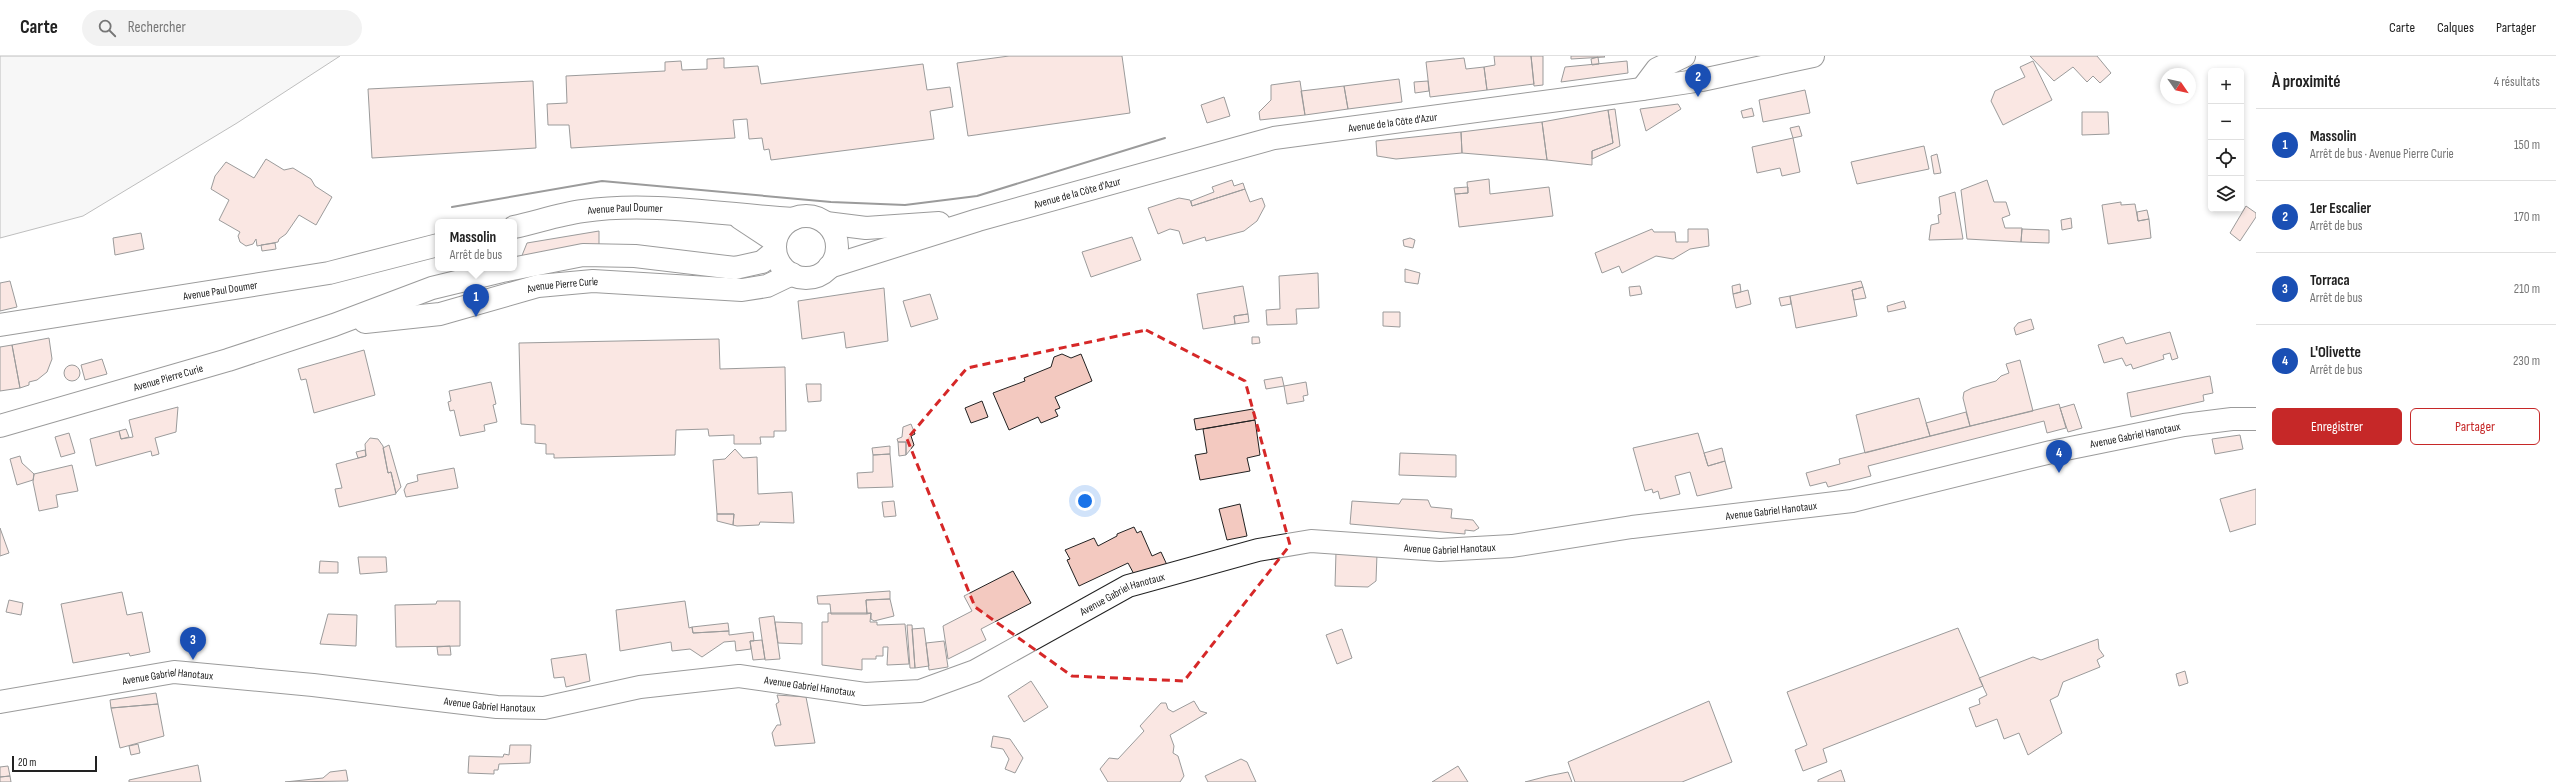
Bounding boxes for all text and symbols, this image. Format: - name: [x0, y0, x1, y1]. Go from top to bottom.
- search box: [82, 10, 362, 46]
- text: Carte: [20, 16, 58, 39]
- icon: search: [96, 17, 118, 39]
- text: Rechercher: [128, 18, 186, 37]
- text: Carte: [2389, 19, 2415, 36]
- text: Calques: [2437, 19, 2474, 36]
- text: Partager: [2496, 19, 2536, 36]
- pin: 2: [1685, 64, 1711, 97]
- north arrow: [2160, 68, 2196, 104]
- map controls: [2208, 68, 2244, 212]
- button: +: [2208, 68, 2244, 104]
- text: À proximité: [2272, 72, 2340, 92]
- text: 4 résultats: [2494, 74, 2540, 90]
- button: −: [2208, 104, 2244, 140]
- street label: Avenue de la Côte d'Azur: [1346, 110, 1438, 135]
- text: Massolin: [2310, 127, 2357, 146]
- text: 1: [2282, 137, 2288, 153]
- text: 150 m: [2514, 137, 2540, 153]
- button: locate: [2208, 140, 2244, 176]
- text: Arrêt de bus · Avenue Pierre Curie: [2310, 146, 2454, 162]
- street label: Avenue de la Côte d'Azur: [1031, 175, 1122, 212]
- button: layers: [2208, 176, 2244, 212]
- text: 1er Escalier: [2310, 199, 2371, 218]
- street label: Avenue Paul Doumer: [586, 201, 663, 217]
- text: 2: [2282, 209, 2288, 225]
- text: 170 m: [2514, 209, 2540, 225]
- text: Arrêt de bus: [2310, 218, 2363, 234]
- popup: [435, 219, 517, 271]
- text: Massolin: [450, 228, 496, 247]
- text: Arrêt de bus: [450, 247, 502, 263]
- text: Torraca: [2310, 271, 2350, 290]
- street label: Avenue Pierre Curie: [525, 275, 599, 296]
- street label: Avenue Paul Doumer: [181, 278, 258, 303]
- text: 3: [2282, 281, 2288, 297]
- text: 210 m: [2514, 281, 2540, 297]
- pin: 1: [463, 284, 489, 317]
- text: Arrêt de bus: [2310, 290, 2363, 306]
- text: L'Olivette: [2310, 343, 2361, 362]
- text: 4: [2282, 353, 2288, 369]
- text: 230 m: [2513, 353, 2540, 369]
- street label: Avenue Pierre Curie: [131, 362, 205, 394]
- text: Arrêt de bus: [2310, 362, 2363, 378]
- button: Enregistrer: [2272, 408, 2402, 445]
- button: Partager: [2410, 408, 2540, 445]
- street label: Avenue Gabriel Hanotaux: [2088, 420, 2181, 451]
- pin: 4: [2046, 440, 2072, 473]
- your location: [1075, 491, 1095, 511]
- street label: Avenue Gabriel Hanotaux: [1724, 499, 1818, 523]
- street label: Avenue Gabriel Hanotaux: [1402, 541, 1496, 557]
- street label: Avenue Gabriel Hanotaux: [1077, 570, 1166, 619]
- pin: 3: [180, 627, 206, 660]
- street label: Avenue Gabriel Hanotaux: [120, 666, 214, 688]
- street label: Avenue Gabriel Hanotaux: [762, 674, 856, 700]
- street label: Avenue Gabriel Hanotaux: [442, 695, 536, 715]
- scale bar: [12, 754, 97, 773]
- text: 20 m: [18, 756, 36, 769]

